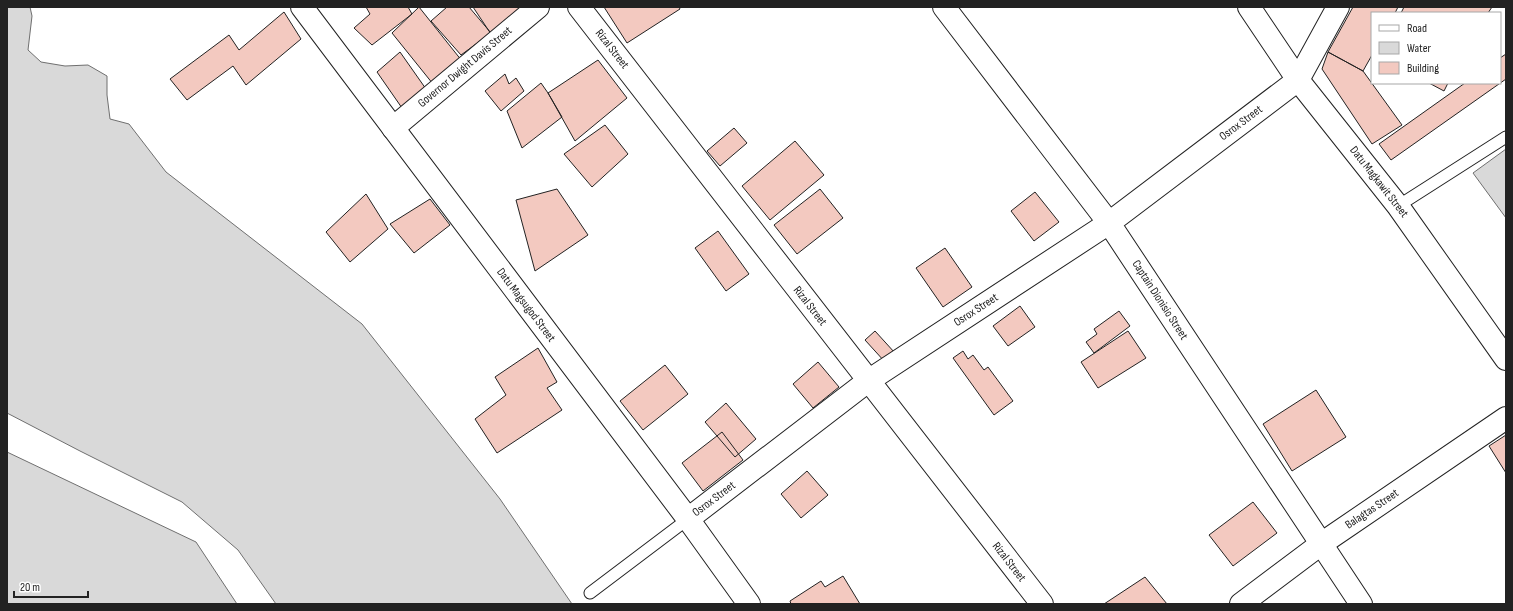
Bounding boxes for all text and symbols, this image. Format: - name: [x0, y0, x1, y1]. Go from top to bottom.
- legend: [1371, 12, 1501, 84]
- text: Road: [1407, 21, 1427, 36]
- street label: Governor Dwight Davis Street: [415, 23, 515, 111]
- street label: Rizal Street: [592, 26, 632, 72]
- text: Water: [1407, 41, 1431, 56]
- text: Building: [1407, 61, 1439, 76]
- street label: Osrox Street: [1216, 102, 1266, 144]
- street label: Datu Magkawit Street: [1346, 143, 1412, 221]
- street label: Captain Dionisio Street: [1129, 257, 1192, 343]
- street label: Datu Magsugod Street: [493, 265, 559, 345]
- street label: Rizal Street: [790, 283, 830, 329]
- street label: Osrox Street: [951, 290, 1001, 330]
- street label: Osrox Street: [689, 478, 739, 520]
- street label: Balagtas Street: [1342, 485, 1402, 532]
- street label: Rizal Street: [989, 539, 1029, 585]
- scale bar: [14, 573, 88, 599]
- text: 20 m: [20, 580, 40, 595]

